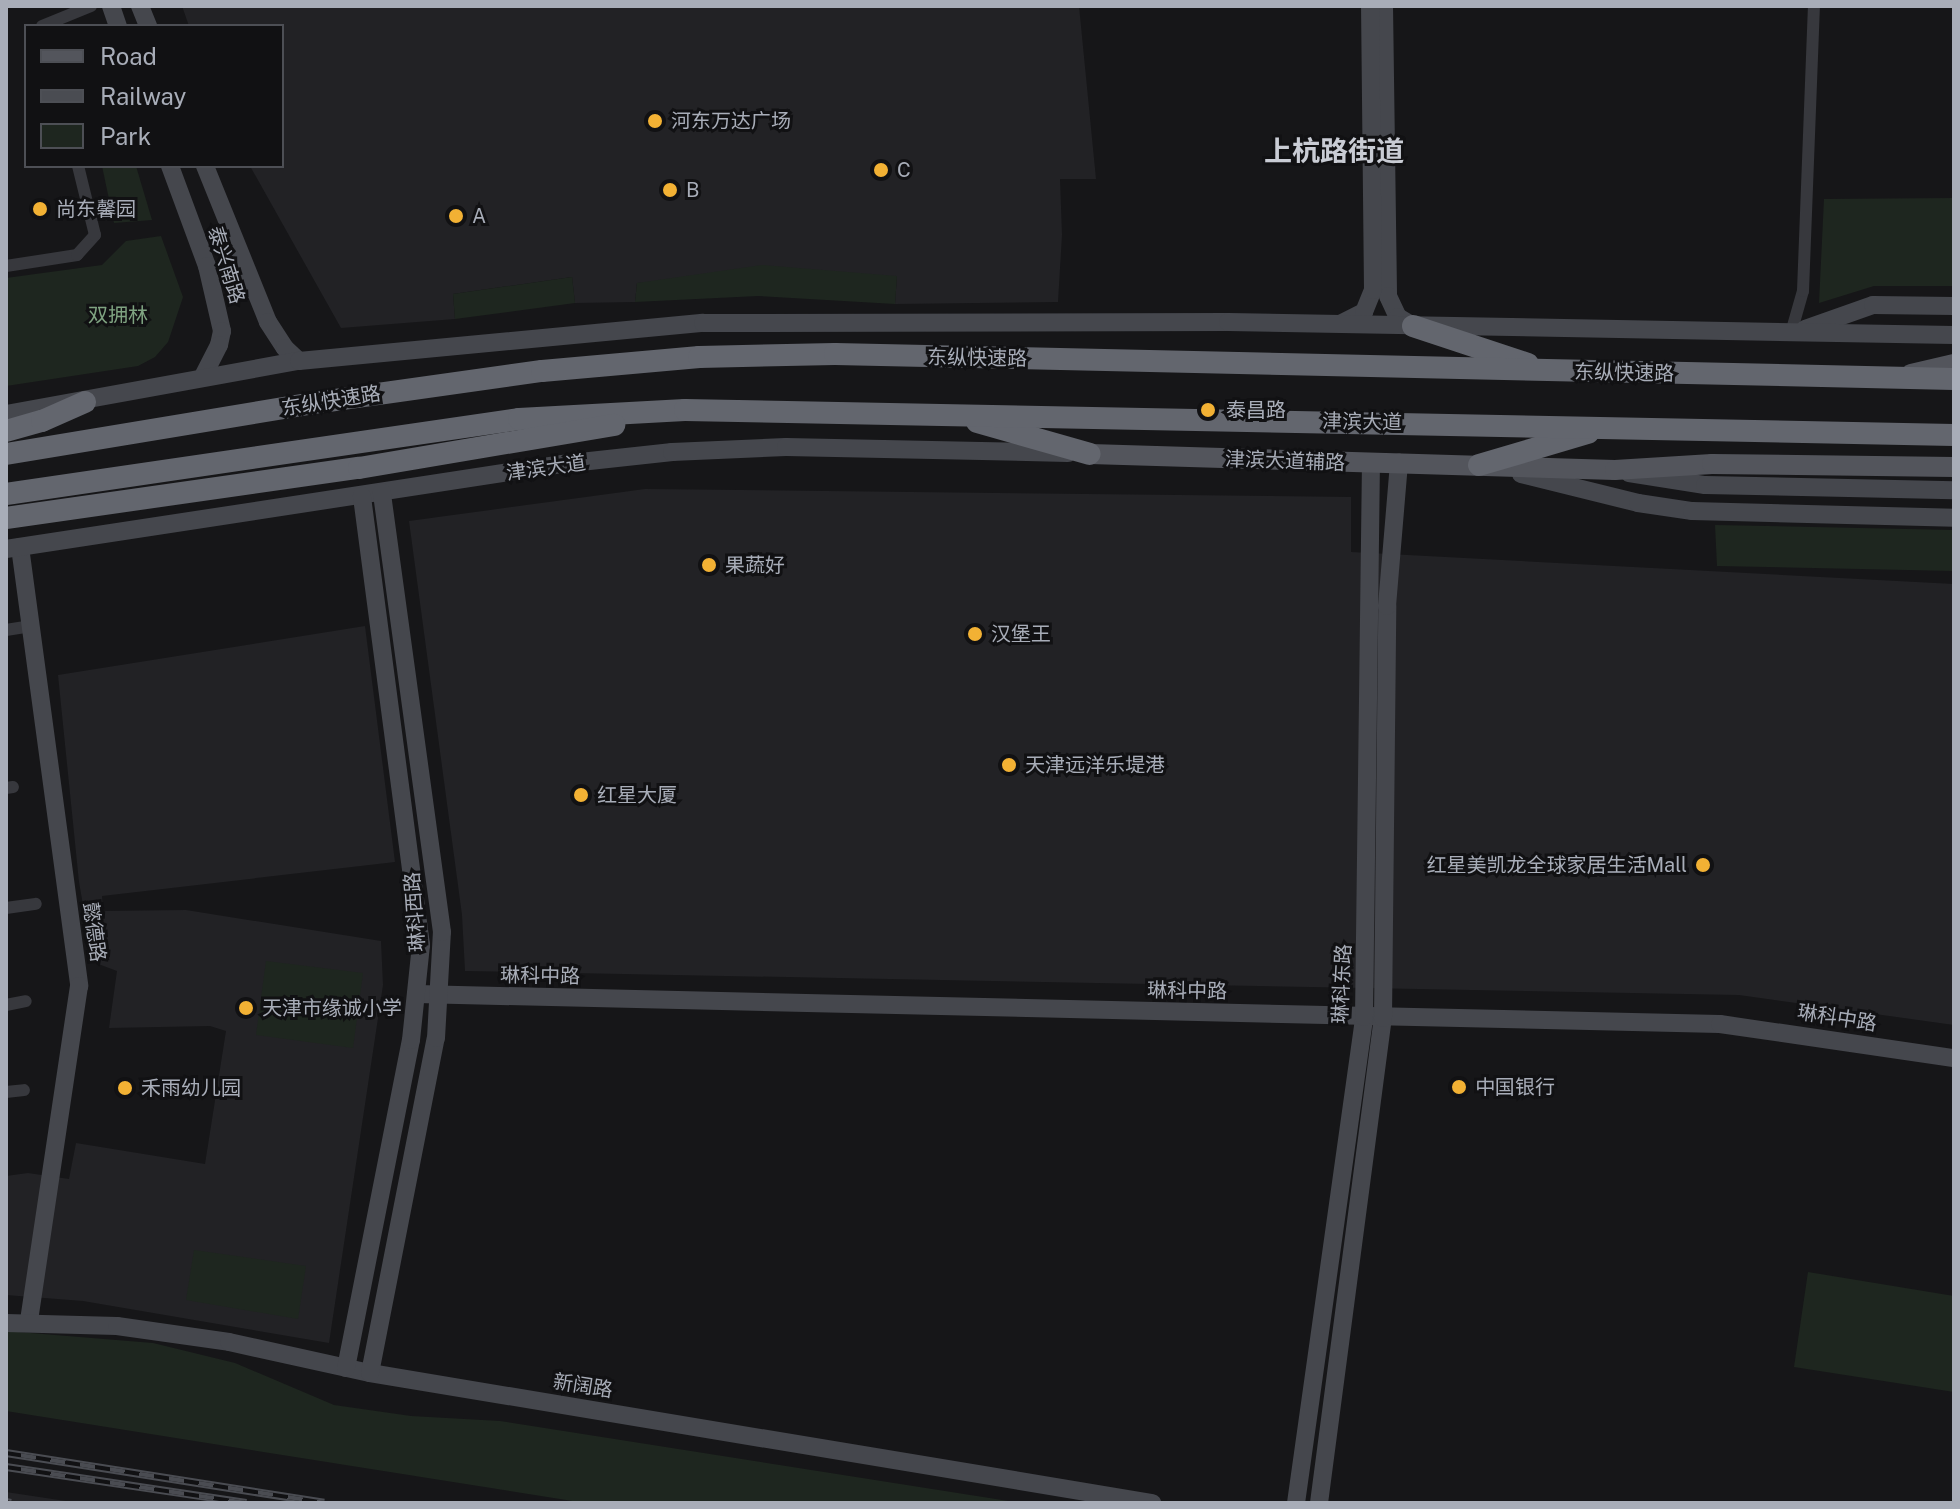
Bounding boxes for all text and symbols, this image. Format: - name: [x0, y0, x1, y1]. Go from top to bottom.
- legend: [24, 24, 284, 168]
- text: Road: [100, 42, 157, 70]
- text: Railway: [100, 82, 186, 110]
- place label: 河东万达广场: [671, 109, 791, 133]
- marker: 河东万达广场: [646, 112, 664, 130]
- text: Park: [100, 122, 151, 150]
- district label: 上杭路街道: [1264, 134, 1404, 168]
- place label: C: [897, 158, 911, 182]
- marker: C: [872, 161, 890, 179]
- place label: B: [686, 178, 699, 202]
- marker: B: [661, 181, 679, 199]
- place label: 尚东馨园: [56, 197, 136, 221]
- marker: 尚东馨园: [31, 200, 49, 218]
- place label: A: [472, 204, 486, 228]
- marker: A: [447, 207, 465, 225]
- street label: 泰兴南路: [203, 223, 249, 307]
- park label: 双拥林: [88, 303, 148, 327]
- street label: 东纵快速路: [927, 345, 1027, 371]
- street label: 东纵快速路: [1574, 360, 1674, 386]
- street label: 东纵快速路: [280, 381, 382, 421]
- place label: 泰昌路: [1226, 398, 1286, 422]
- marker: 泰昌路: [1197, 399, 1219, 421]
- street label: 津滨大道: [1322, 409, 1402, 435]
- street label: 津滨大道辅路: [1225, 447, 1345, 475]
- street label: 津滨大道: [505, 451, 587, 485]
- place label: 果蔬好: [725, 553, 785, 577]
- marker: 果蔬好: [700, 556, 718, 574]
- place label: 汉堡王: [991, 622, 1051, 646]
- marker: 汉堡王: [966, 625, 984, 643]
- place label: 天津远洋乐堤港: [1025, 753, 1165, 777]
- marker: 天津远洋乐堤港: [1000, 756, 1018, 774]
- place label: 红星大厦: [597, 783, 677, 807]
- marker: 红星大厦: [572, 786, 590, 804]
- place label: 红星美凯龙全球家居生活Mall: [1426, 853, 1687, 877]
- marker: 红星美凯龙全球家居生活Mall: [1694, 856, 1712, 874]
- street label: 琳科西路: [400, 871, 430, 953]
- street label: 懿德路: [78, 901, 110, 963]
- street label: 琳科东路: [1328, 943, 1356, 1025]
- street label: 琳科中路: [500, 963, 580, 989]
- street label: 琳科中路: [1147, 978, 1227, 1004]
- place label: 天津市缘诚小学: [262, 996, 402, 1020]
- marker: 天津市缘诚小学: [237, 999, 255, 1017]
- street label: 琳科中路: [1796, 1000, 1878, 1036]
- place label: 中国银行: [1475, 1075, 1555, 1099]
- place label: 禾雨幼儿园: [141, 1076, 241, 1100]
- marker: 中国银行: [1450, 1078, 1468, 1096]
- marker: 禾雨幼儿园: [116, 1079, 134, 1097]
- street label: 新阔路: [551, 1369, 615, 1403]

